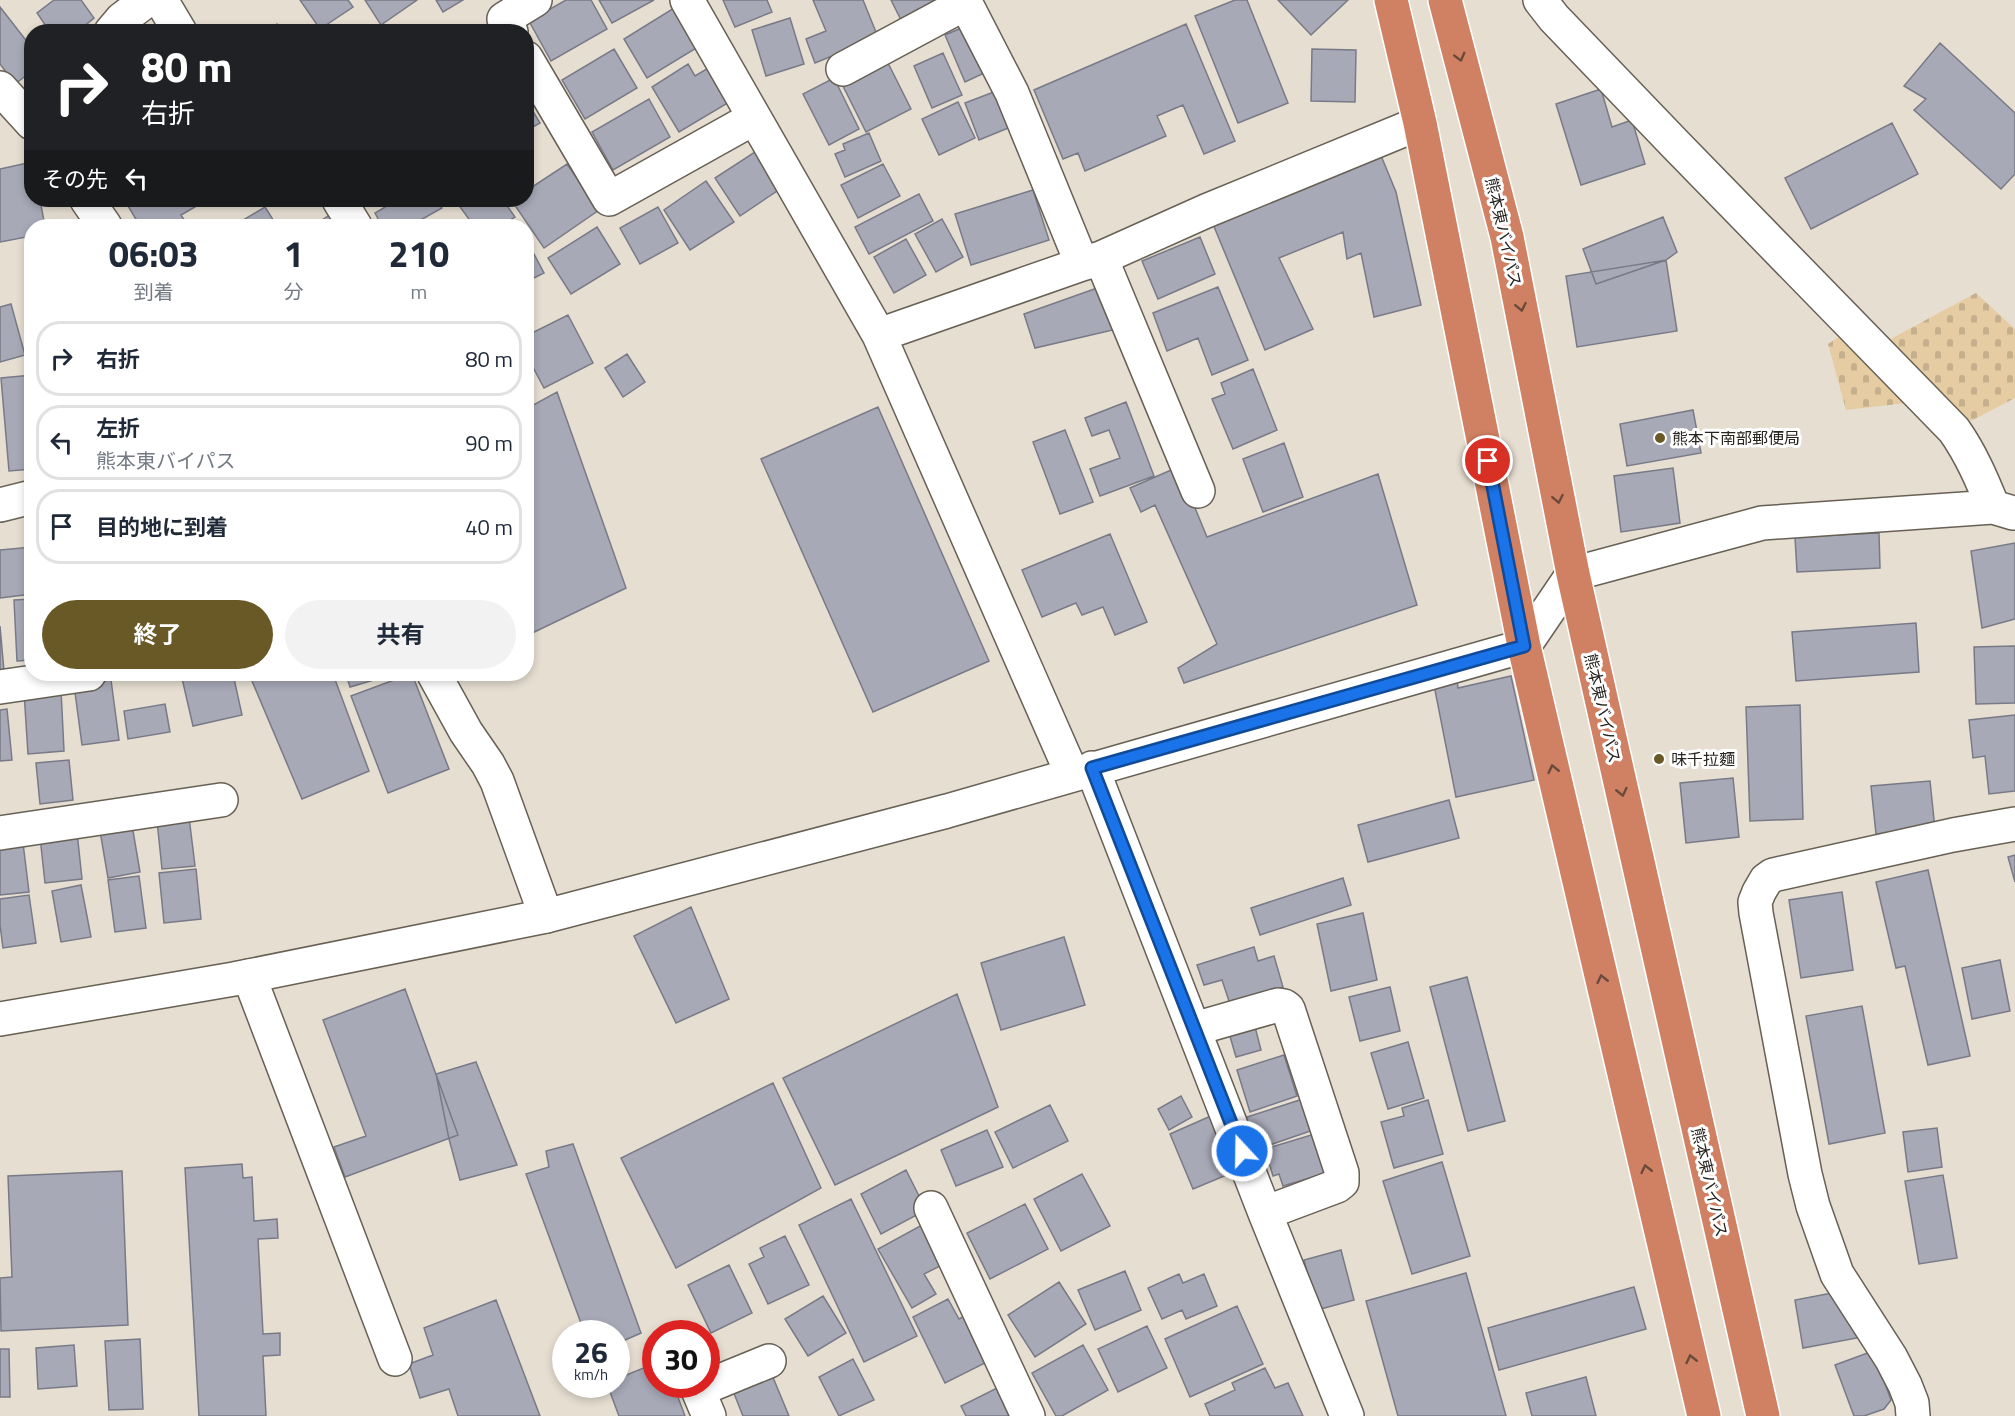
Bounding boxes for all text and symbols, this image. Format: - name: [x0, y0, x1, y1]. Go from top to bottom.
- text: 80 m: [141, 34, 233, 98]
- icon: right: [42, 48, 120, 126]
- one-way arrow: [1452, 51, 1465, 61]
- text: 右折: [141, 92, 195, 133]
- text: その先: [42, 162, 108, 196]
- icon: left: [120, 162, 153, 195]
- street label: 熊本東バイパス: [1480, 175, 1528, 289]
- text: 06:03: [109, 226, 199, 281]
- text: 1: [284, 226, 304, 281]
- text: 210: [389, 226, 449, 281]
- text: 到着: [134, 276, 174, 307]
- text: 分: [284, 276, 304, 307]
- text: m: [410, 276, 427, 307]
- one-way arrow: [1514, 302, 1527, 312]
- icon: right: [45, 342, 78, 375]
- text: 右折: [96, 342, 140, 376]
- text: 80 m: [465, 342, 513, 376]
- text: 左折: [96, 411, 140, 445]
- icon: left: [45, 426, 78, 459]
- text: 90 m: [465, 426, 513, 460]
- place label: 熊本下南部郵便局: [1672, 426, 1800, 450]
- marker: 熊本下南部郵便局: [1653, 431, 1667, 445]
- pin: [1462, 435, 1513, 486]
- icon: arrive: [1471, 444, 1504, 477]
- text: 熊本東バイパス: [96, 445, 236, 476]
- one-way arrow: [1551, 493, 1564, 503]
- icon: arrive: [45, 510, 78, 543]
- text: 目的地に到着: [96, 510, 228, 544]
- text: 40 m: [465, 510, 513, 544]
- button: 終了: [42, 600, 273, 669]
- button: 共有: [285, 600, 516, 669]
- street label: 熊本東バイパス: [1579, 651, 1627, 765]
- place label: 味千拉麵: [1671, 747, 1735, 771]
- marker: 味千拉麵: [1652, 752, 1666, 766]
- one-way arrow: [1547, 764, 1560, 774]
- one-way arrow: [1615, 786, 1628, 796]
- one-way arrow: [1596, 974, 1609, 984]
- position arrow: [1210, 1119, 1274, 1183]
- street label: 熊本東バイパス: [1686, 1125, 1734, 1239]
- one-way arrow: [1641, 1164, 1654, 1174]
- speed limit sign: 30: [642, 1320, 720, 1398]
- text: 26: [574, 1329, 608, 1375]
- one-way arrow: [1685, 1354, 1698, 1364]
- text: km/h: [574, 1363, 608, 1386]

